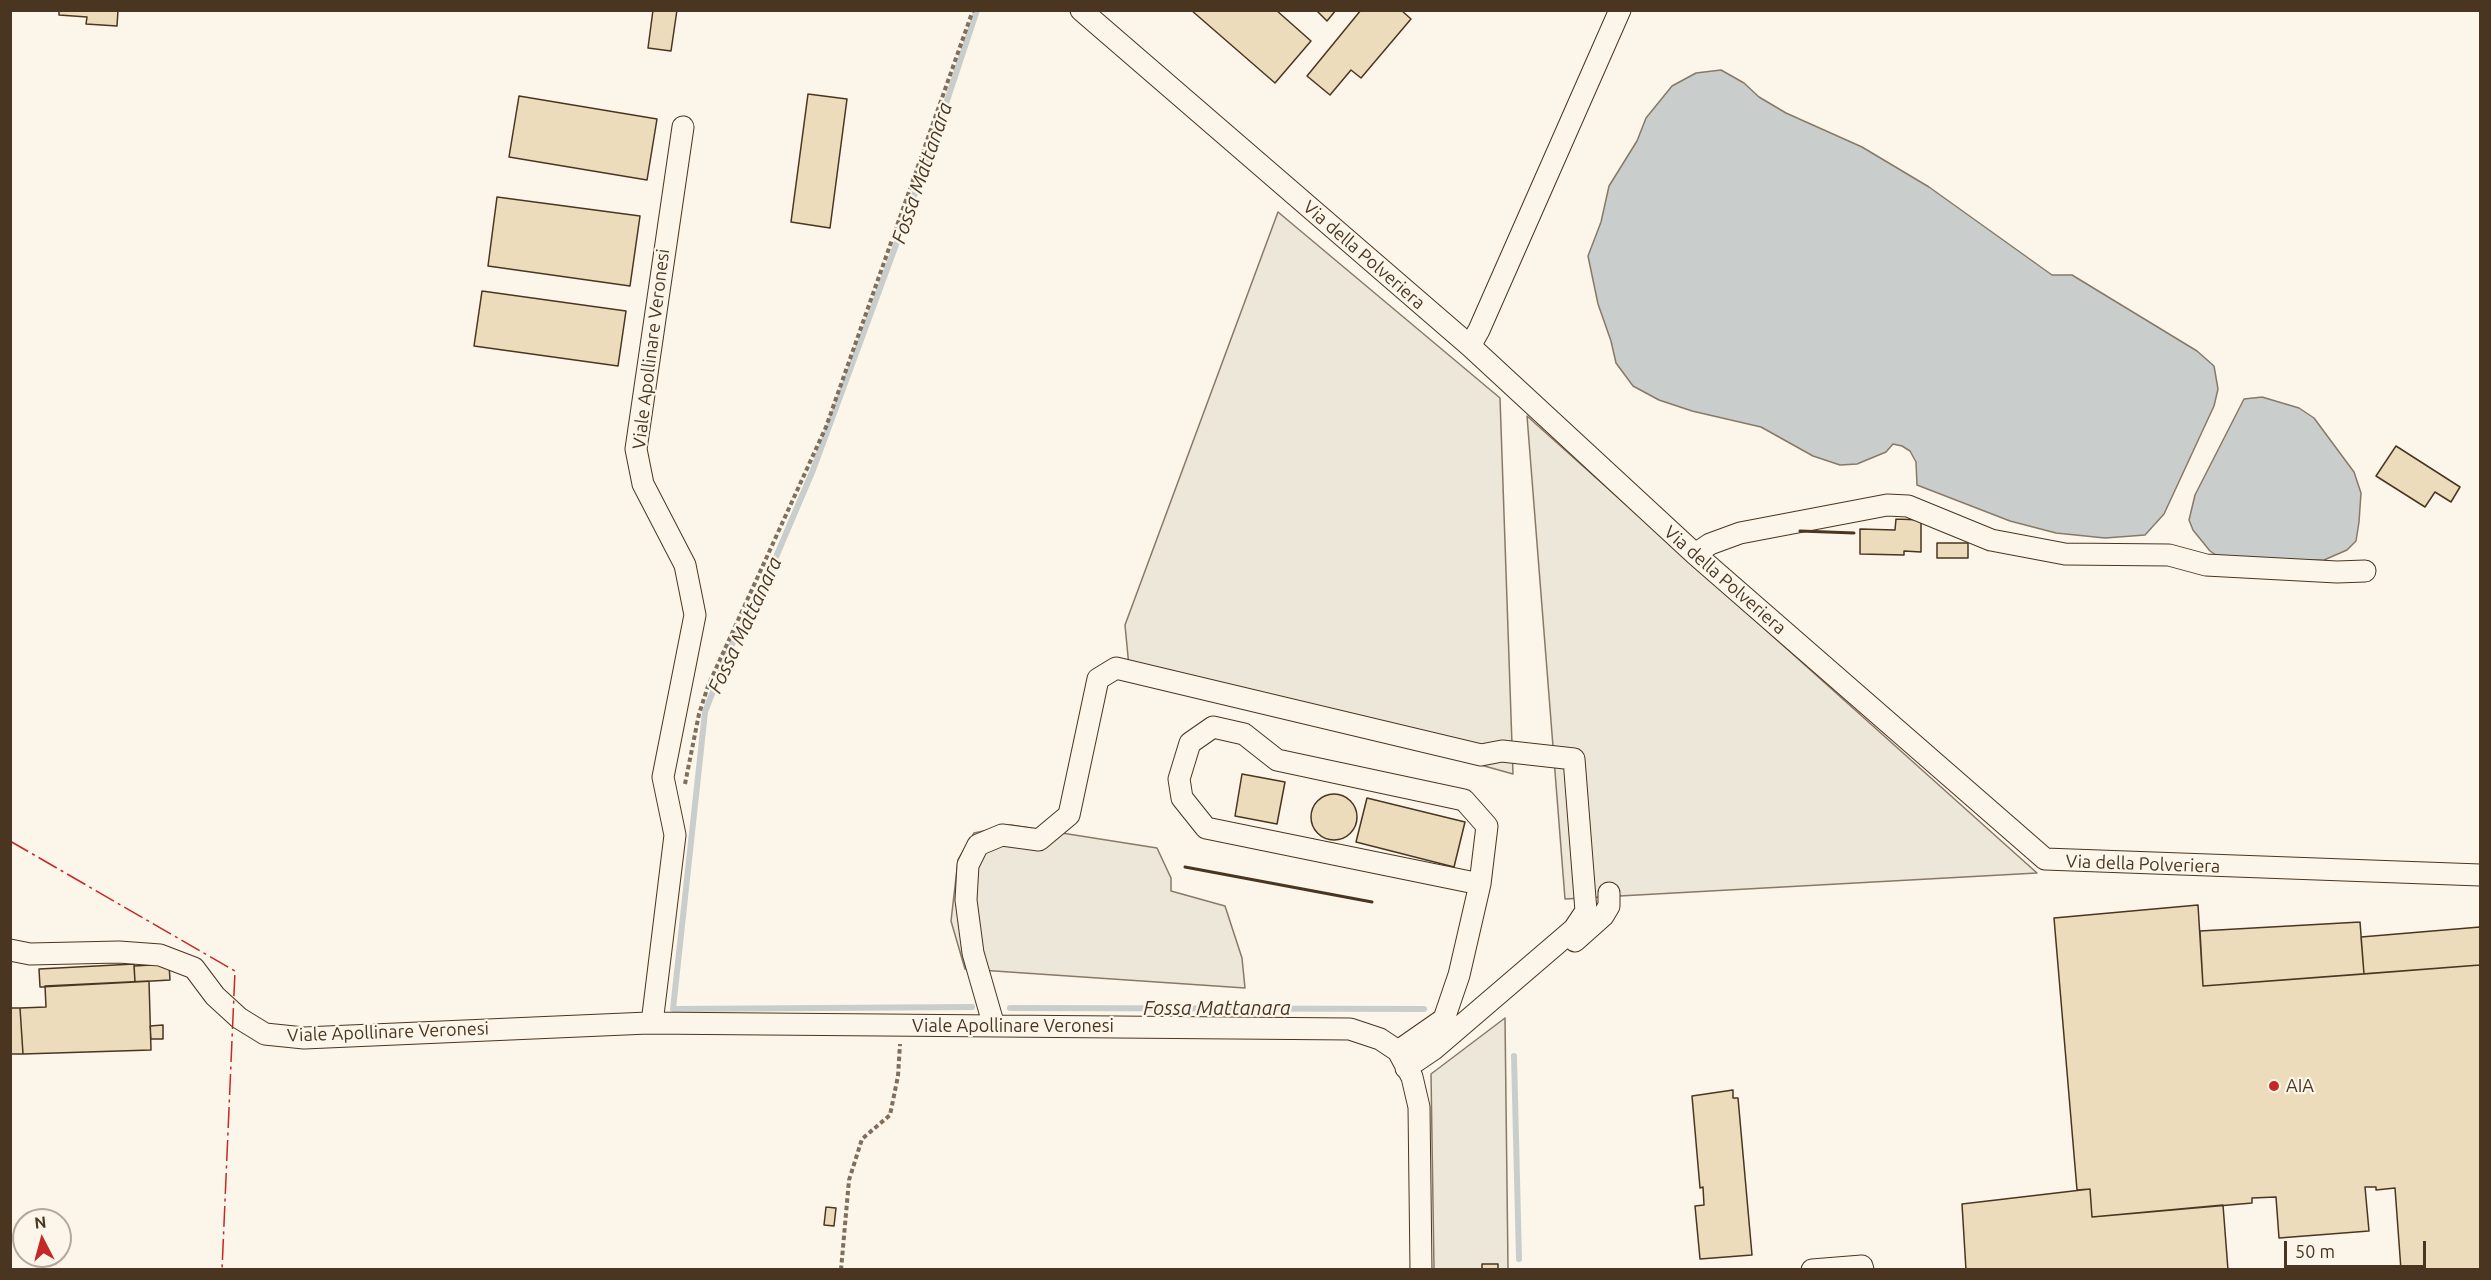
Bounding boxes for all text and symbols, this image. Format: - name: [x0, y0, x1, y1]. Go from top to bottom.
- water label: Fossa Mattanara: [887, 99, 957, 247]
- street label: Via della Polveriera: [1299, 196, 1429, 314]
- street label: Viale Apollinare Veronesi: [628, 248, 674, 450]
- street label: Via della Polveriera: [1660, 521, 1790, 639]
- water label: Fossa Mattanara: [703, 553, 787, 697]
- street label: Via della Polveriera: [2065, 851, 2221, 877]
- water label: Fossa Mattanara: [1143, 996, 1291, 1020]
- street label: Viale Apollinare Veronesi: [912, 1015, 1114, 1037]
- street label: Viale Apollinare Veronesi: [287, 1018, 489, 1046]
- place label: AIA: [2286, 1075, 2314, 1097]
- marker: AIA: [2267, 1079, 2281, 1093]
- north arrow: [12, 1208, 72, 1268]
- text: N: [33, 1213, 47, 1232]
- scale bar: [2287, 1229, 2430, 1267]
- text: 50 m: [2295, 1241, 2335, 1261]

